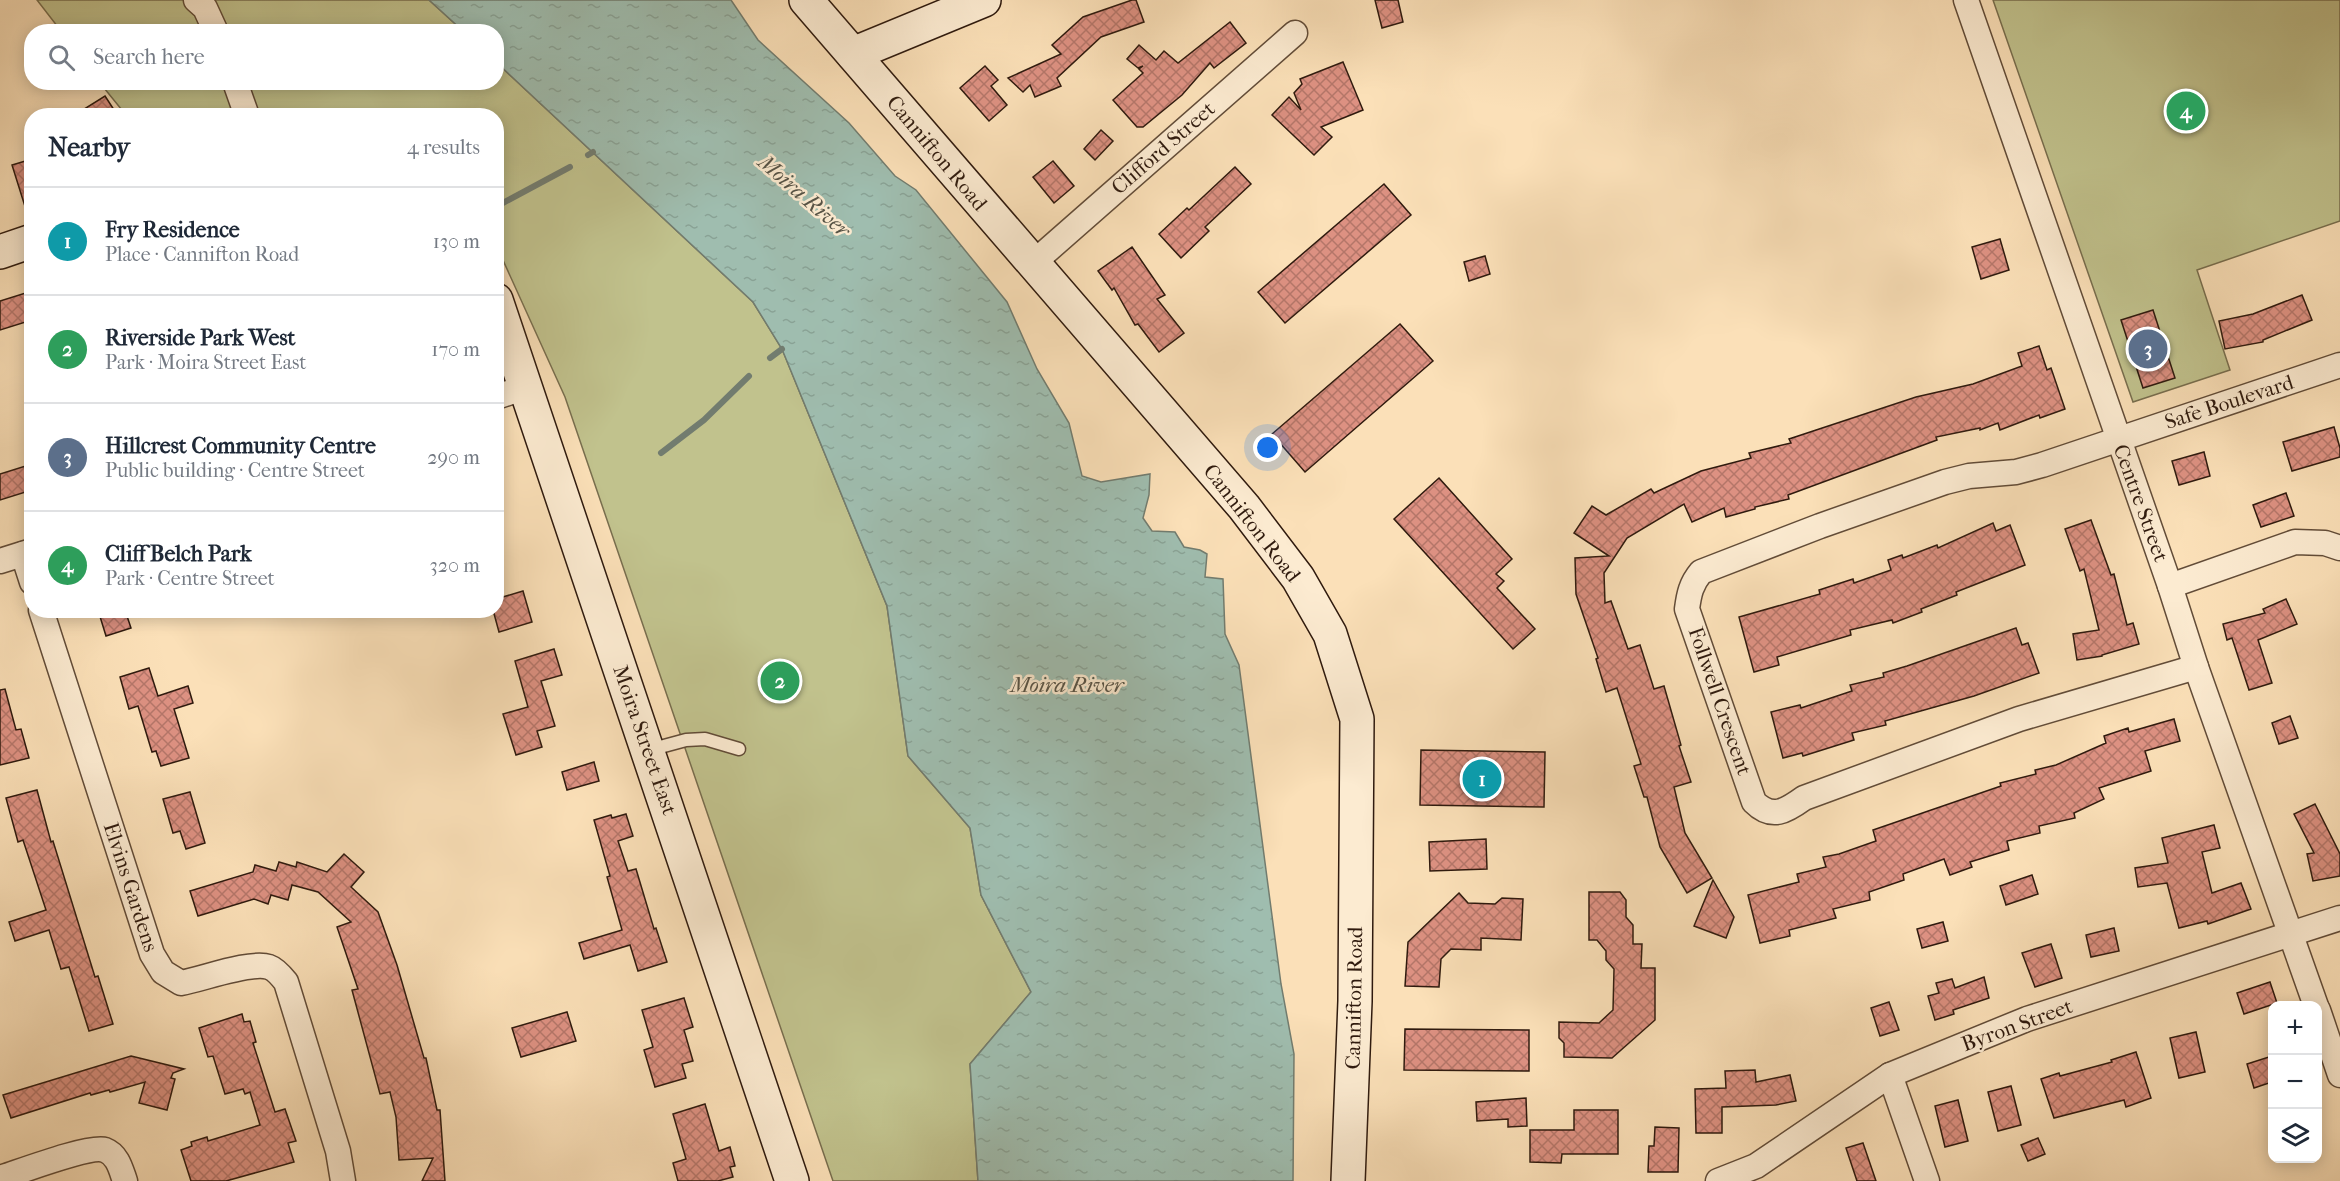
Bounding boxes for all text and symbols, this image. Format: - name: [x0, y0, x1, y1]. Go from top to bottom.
- search box: [24, 24, 504, 90]
- icon: search: [45, 41, 78, 74]
- text: Search here: [93, 44, 205, 70]
- pin: 4: [2166, 88, 2206, 134]
- street label: Cannifton Road: [882, 91, 992, 216]
- street label: Clifford Street: [1106, 96, 1220, 199]
- text: Nearby: [48, 132, 130, 163]
- text: 4 results: [407, 136, 480, 159]
- water label: Moira River: [751, 148, 857, 244]
- text: Fry Residence: [105, 217, 240, 243]
- text: 1: [64, 230, 71, 253]
- text: 130 m: [433, 230, 480, 253]
- text: Place · Cannifton Road: [105, 243, 299, 266]
- text: Riverside Park West: [105, 325, 295, 351]
- pin: 3: [2128, 326, 2168, 372]
- text: 2: [62, 338, 73, 361]
- text: 170 m: [431, 338, 480, 361]
- text: Park · Moira Street East: [105, 351, 306, 374]
- street label: Safe Boulevard: [2162, 370, 2297, 434]
- text: Hillcrest Community Centre: [105, 433, 376, 459]
- your location: [1253, 433, 1282, 462]
- street label: Centre Street: [2109, 441, 2174, 565]
- text: 3: [63, 446, 72, 469]
- text: 290 m: [427, 446, 480, 469]
- text: Public building · Centre Street: [105, 459, 365, 482]
- street label: Cannifton Road: [1199, 459, 1306, 587]
- text: Cliff Belch Park: [105, 541, 252, 567]
- text: 4: [62, 554, 73, 577]
- text: 320 m: [430, 554, 480, 577]
- text: Park · Centre Street: [105, 567, 275, 590]
- street label: Follwell Crescent: [1683, 624, 1757, 779]
- pin: 2: [760, 658, 800, 704]
- street label: Moira Street East: [608, 662, 682, 818]
- water label: Moira River: [1008, 672, 1126, 698]
- pin: 1: [1462, 756, 1502, 802]
- street label: Elvins Gardens: [99, 819, 163, 955]
- street label: Cannifton Road: [1341, 926, 1367, 1070]
- street label: Byron Street: [1958, 994, 2076, 1056]
- map controls: [2268, 1001, 2322, 1163]
- button: +: [2268, 1001, 2322, 1055]
- button: −: [2268, 1055, 2322, 1109]
- button: layers: [2268, 1109, 2322, 1163]

